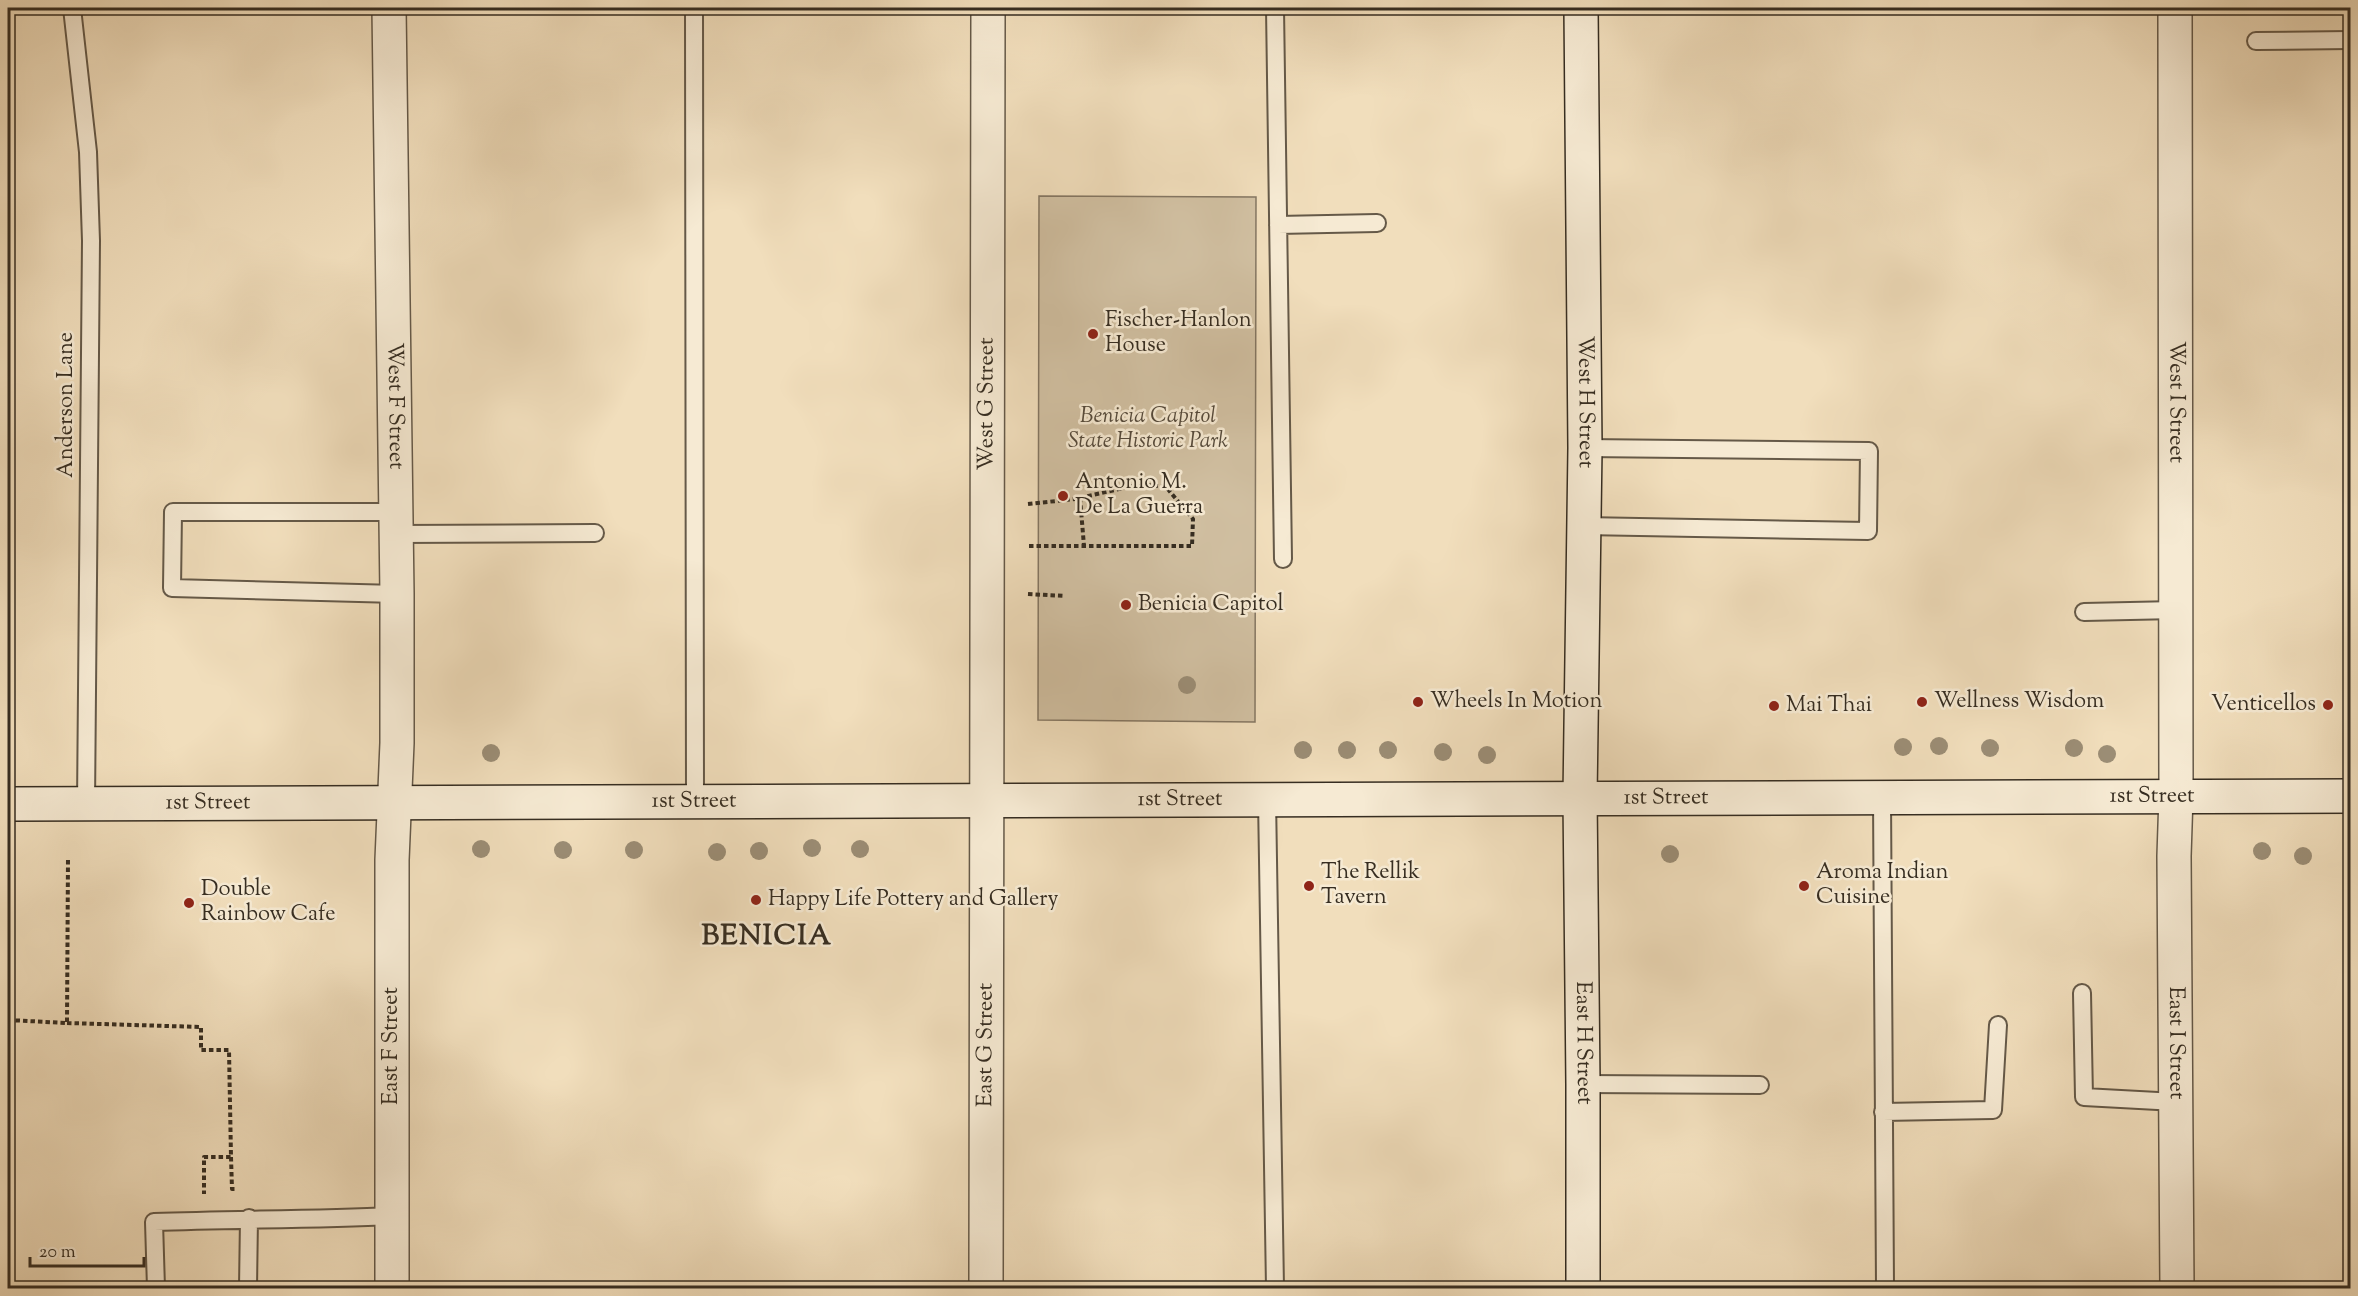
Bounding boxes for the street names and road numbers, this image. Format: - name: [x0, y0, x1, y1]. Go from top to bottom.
- street label: Anderson Lane: [51, 332, 83, 478]
- street label: West H Street: [1568, 336, 1601, 469]
- street label: West G Street: [971, 337, 1003, 471]
- street label: West I Street: [2159, 341, 2192, 464]
- street label: West F Street: [378, 342, 411, 470]
- street label: 1st Street: [2109, 781, 2195, 813]
- street label: 1st Street: [1623, 782, 1709, 814]
- street label: 1st Street: [1137, 784, 1223, 816]
- street label: 1st Street: [651, 786, 737, 818]
- street label: 1st Street: [165, 787, 251, 819]
- street label: East H Street: [1566, 981, 1599, 1105]
- street label: East G Street: [970, 983, 1002, 1107]
- street label: East I Street: [2159, 986, 2192, 1100]
- street label: East F Street: [376, 987, 408, 1105]

